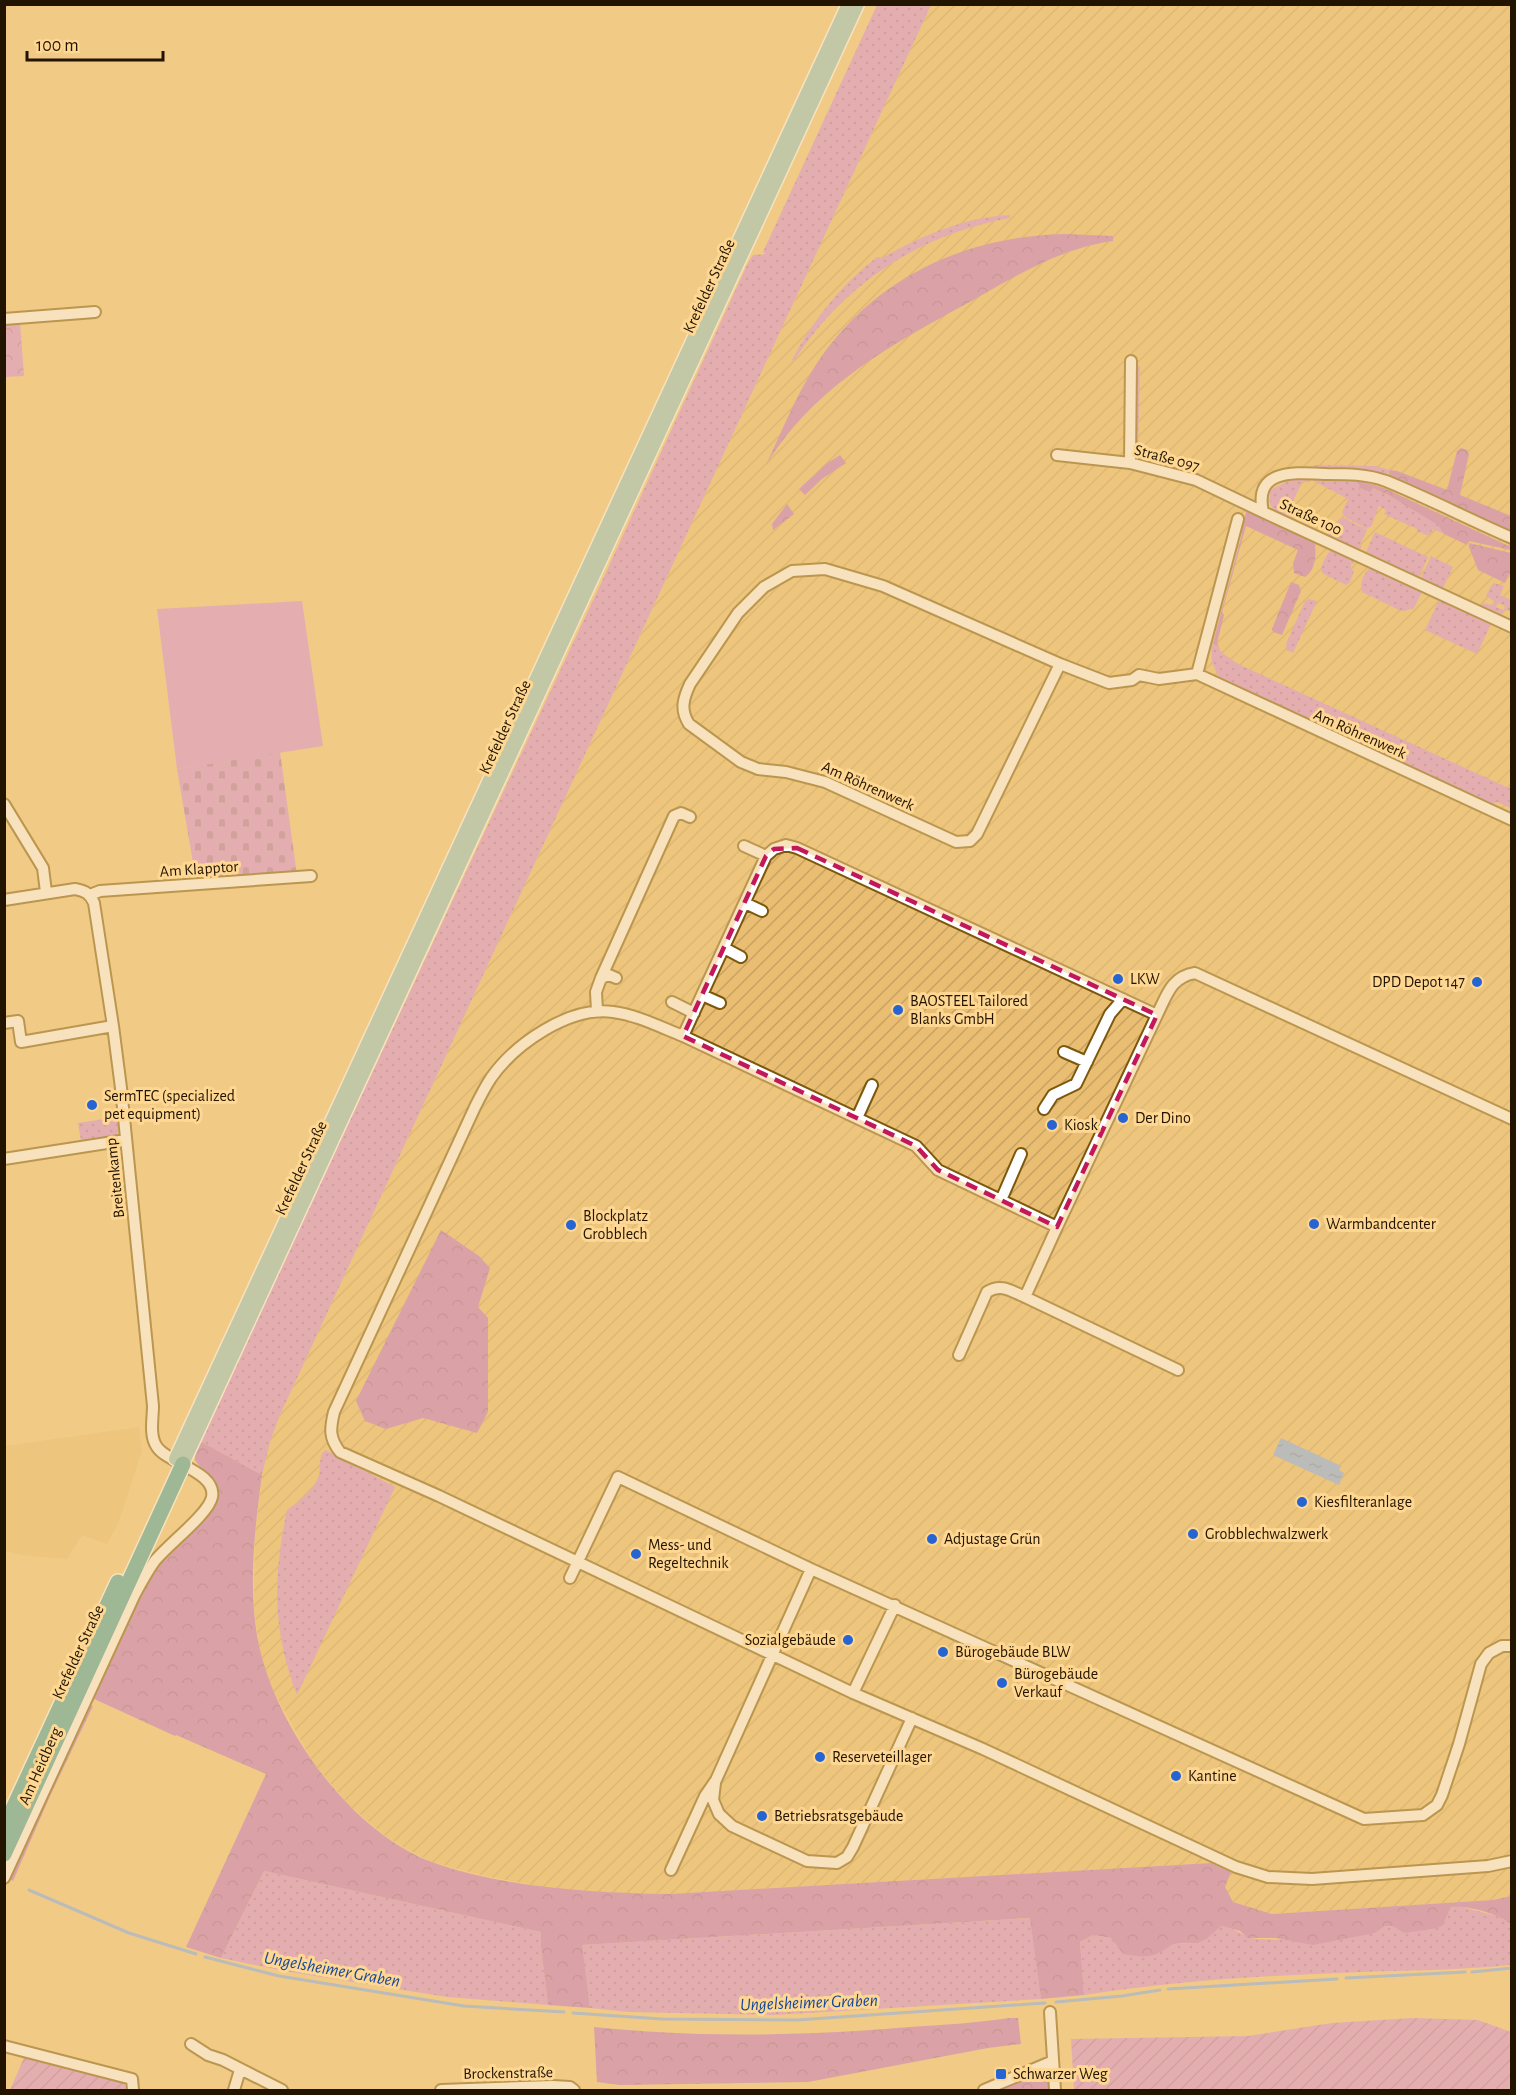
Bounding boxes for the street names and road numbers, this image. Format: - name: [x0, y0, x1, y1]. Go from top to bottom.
- street label: Krefelder Straße: [680, 236, 738, 336]
- street label: Straße 097: [1133, 442, 1202, 474]
- street label: Straße 100: [1278, 496, 1344, 538]
- street label: Krefelder Straße: [476, 677, 534, 777]
- street label: Am Röhrenwerk: [1311, 706, 1409, 762]
- street label: Am Röhrenwerk: [819, 758, 917, 814]
- street label: Am Klapptor: [159, 858, 240, 880]
- street label: Krefelder Straße: [272, 1118, 330, 1218]
- street label: Breitenkamp: [103, 1137, 127, 1219]
- street label: Krefelder Straße: [49, 1602, 107, 1702]
- street label: Am Heidberg: [16, 1725, 64, 1807]
- street label: Brockenstraße: [463, 2064, 553, 2082]

